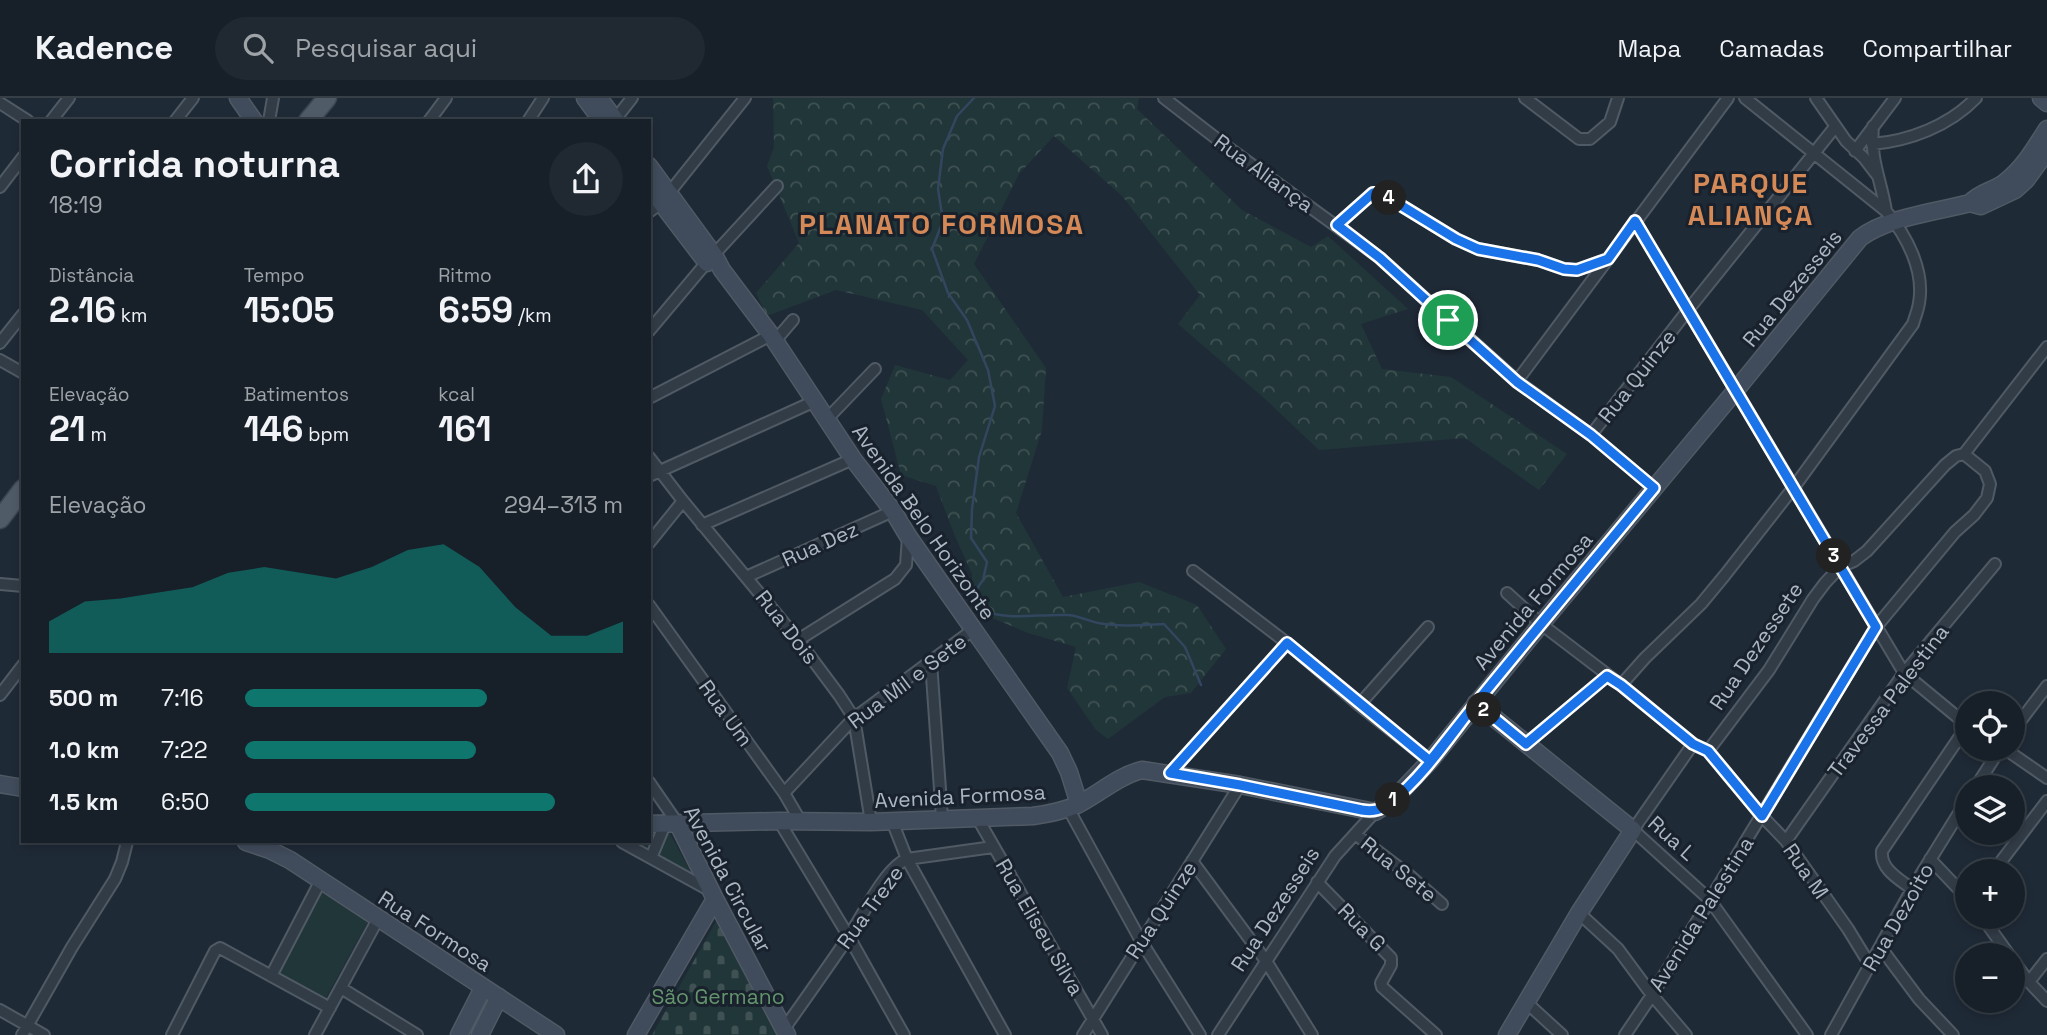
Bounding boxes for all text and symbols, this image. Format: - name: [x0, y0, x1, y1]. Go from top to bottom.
- search box: [215, 17, 705, 80]
- text: Kadence: [35, 27, 173, 69]
- icon: search: [239, 29, 277, 67]
- text: Pesquisar aqui: [295, 31, 477, 65]
- text: Mapa: [1617, 33, 1681, 64]
- text: Camadas: [1719, 33, 1824, 64]
- text: Compartilhar: [1862, 33, 2012, 64]
- street label: Rua Aliança: [1209, 128, 1319, 218]
- text: Corrida noturna: [49, 140, 340, 188]
- button: share: [549, 142, 623, 216]
- district label: PARQUE ALIANÇA: [1688, 165, 1814, 233]
- pin: 4: [1372, 180, 1406, 216]
- text: 4: [1382, 185, 1395, 210]
- text: 18:19: [49, 190, 102, 220]
- district label: PLANATO FORMOSA: [799, 206, 1085, 242]
- street label: Rua Dezesseis: [1736, 224, 1848, 352]
- text: Distância: [49, 263, 134, 288]
- text: Tempo: [244, 263, 305, 288]
- text: Ritmo: [438, 263, 492, 288]
- text: 2.16: [49, 288, 116, 332]
- text: 15:05: [244, 288, 335, 332]
- text: 6:59: [438, 288, 513, 332]
- pin: [1418, 290, 1478, 350]
- icon: arrive: [1429, 301, 1467, 339]
- text: km: [116, 303, 147, 328]
- text: /km: [513, 303, 552, 328]
- street label: Rua Quinze: [1592, 324, 1682, 428]
- text: Elevação: [49, 382, 130, 407]
- text: Batimentos: [244, 382, 349, 407]
- text: kcal: [438, 382, 475, 407]
- text: 21: [49, 407, 86, 451]
- text: 146: [244, 407, 303, 451]
- text: 161: [438, 407, 491, 451]
- street label: Avenida Belo Horizonte: [846, 419, 1002, 625]
- text: m: [86, 422, 107, 447]
- text: bpm: [303, 422, 349, 447]
- text: Elevação: [49, 490, 147, 520]
- text: 294–313 m: [504, 490, 623, 520]
- street label: Rua Dez: [778, 515, 862, 573]
- street label: Avenida Formosa: [1468, 527, 1598, 675]
- pin: 3: [1816, 538, 1852, 574]
- text: 3: [1828, 543, 1839, 568]
- street label: Rua Dezessete: [1703, 577, 1809, 715]
- street label: Rua Dois: [750, 585, 824, 669]
- street label: Travessa Palestina: [1821, 619, 1955, 783]
- street label: Rua Mil e Sete: [842, 628, 972, 734]
- street label: Rua Um: [693, 674, 759, 752]
- text: 500 m: [49, 683, 118, 713]
- text: 7:16: [161, 683, 203, 713]
- map controls: [1955, 691, 2025, 1013]
- button: locate: [1955, 691, 2025, 761]
- pin: 2: [1466, 692, 1502, 728]
- text: 2: [1478, 697, 1489, 722]
- text: 1.0 km: [49, 735, 119, 765]
- text: 7:22: [161, 735, 208, 765]
- button: layers: [1955, 775, 2025, 845]
- street label: Avenida Formosa: [874, 778, 1046, 814]
- pin: 1: [1376, 782, 1410, 818]
- text: 1.5 km: [49, 787, 119, 817]
- text: 6:50: [161, 787, 209, 817]
- text: 1: [1388, 787, 1397, 812]
- street label: Avenida Circular: [678, 801, 778, 957]
- street label: Rua L: [1643, 810, 1701, 866]
- street label: Rua Sete: [1355, 830, 1443, 908]
- street label: Avenida Palestina: [1642, 831, 1760, 997]
- street label: Rua M: [1777, 838, 1835, 904]
- street label: Rua Dezesseis: [1225, 842, 1325, 976]
- street label: Rua Eliseu Silva: [990, 854, 1090, 1000]
- street label: Rua Quinze: [1119, 856, 1203, 964]
- street label: Rua Dezoito: [1856, 858, 1940, 976]
- button: +: [1955, 859, 2025, 929]
- street label: Rua Treze: [831, 860, 909, 954]
- street label: Rua Formosa: [373, 884, 497, 978]
- street label: Rua G: [1332, 897, 1392, 957]
- button: −: [1955, 943, 2025, 1013]
- park label: São Germano: [651, 983, 785, 1010]

